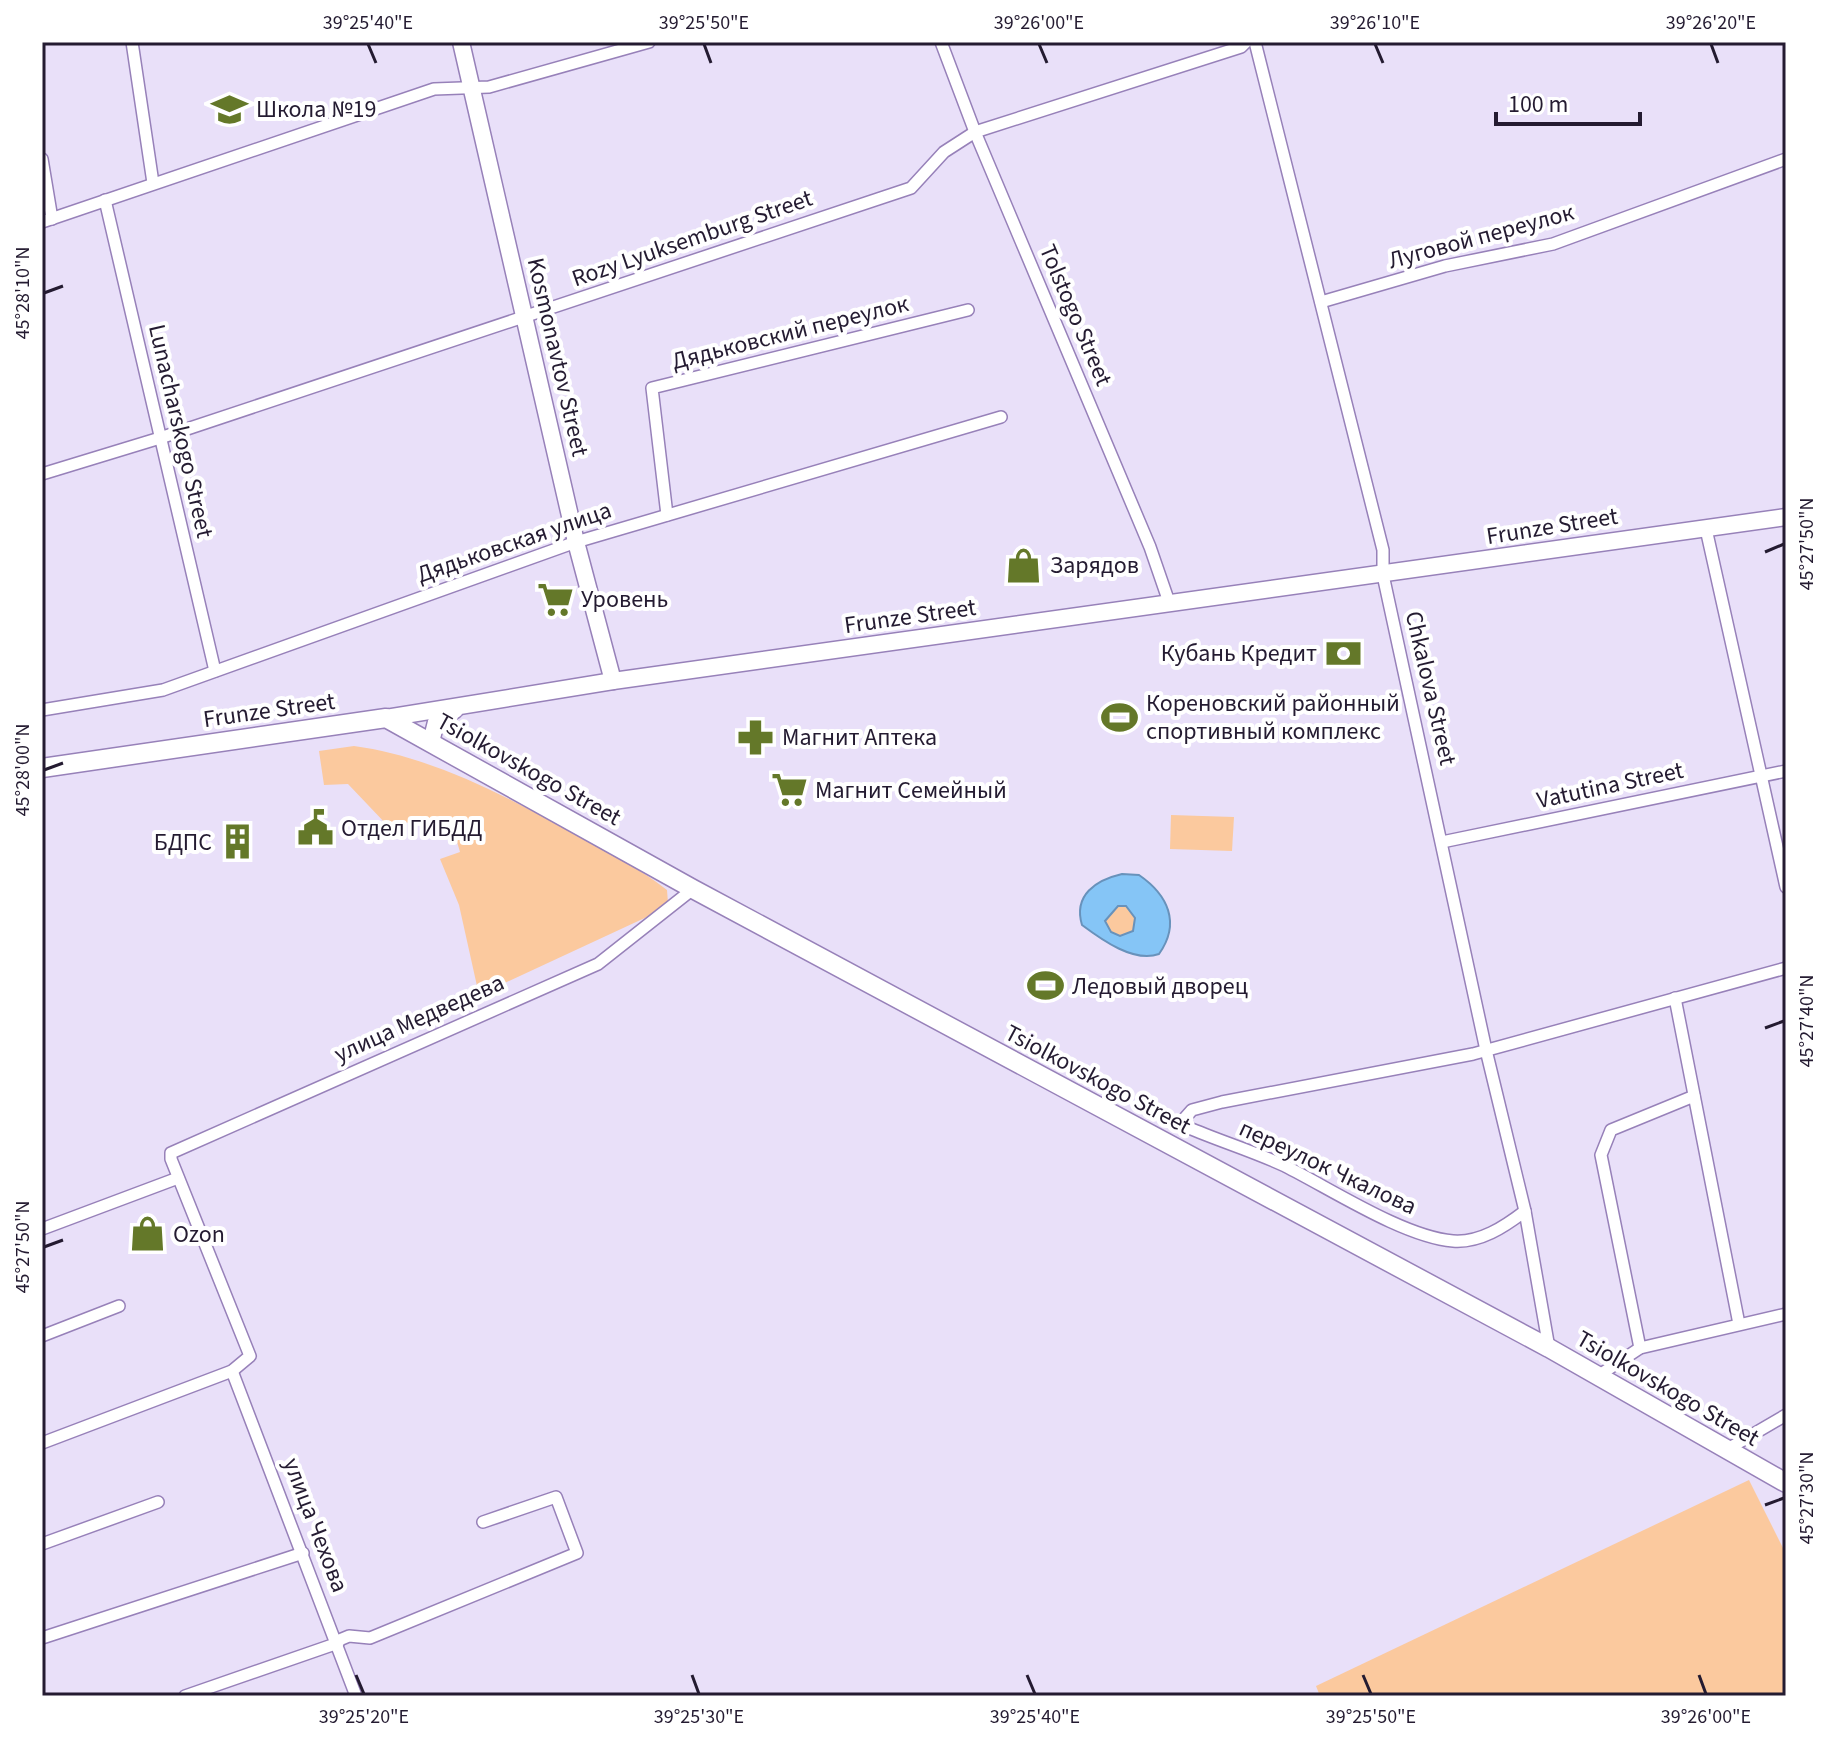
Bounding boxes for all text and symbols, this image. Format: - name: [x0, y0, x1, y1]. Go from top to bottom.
- text: 39°25'40"E: [323, 9, 413, 37]
- text: 39°25'50"E: [659, 9, 749, 37]
- text: 39°26'00"E: [994, 9, 1084, 37]
- text: 39°26'10"E: [1330, 9, 1420, 37]
- text: 39°26'20"E: [1666, 9, 1756, 37]
- scale bar: [1496, 76, 1640, 126]
- text: 100 m: [1508, 87, 1568, 122]
- school or university icon: Школа №19: [211, 90, 249, 128]
- place label: Школа №19: [256, 92, 376, 127]
- street label: Rozy Lyuksemburg Street: [567, 181, 817, 296]
- street label: Луговой переулок: [1384, 195, 1578, 278]
- street label: Tolstogo Street: [1030, 239, 1121, 391]
- text: 45°28'10"N: [9, 247, 37, 339]
- street label: Kosmonavtov Street: [518, 254, 597, 460]
- street label: Дядьковский переулок: [668, 286, 912, 379]
- street label: Lunacharskogo Street: [139, 321, 222, 541]
- street label: Дядьковская улица: [412, 493, 616, 592]
- text: 45°27'50"N: [1793, 498, 1821, 590]
- street label: Frunze Street: [1484, 499, 1620, 554]
- shop icon: Зарядов: [1005, 546, 1043, 584]
- place label: Зарядов: [1050, 548, 1139, 583]
- supermarket icon: Уровень: [536, 580, 574, 618]
- place label: Уровень: [581, 582, 668, 617]
- street label: Frunze Street: [842, 590, 978, 643]
- street label: Chkalova Street: [1396, 608, 1465, 769]
- bank icon: Кубань Кредит: [1324, 634, 1362, 672]
- place label: Кубань Кредит: [1161, 636, 1317, 671]
- street label: Frunze Street: [201, 684, 337, 737]
- place label: Кореновский районный спортивный комплекс: [1146, 686, 1400, 749]
- sports icon: Кореновский районный спортивный комплекс: [1101, 698, 1139, 736]
- street label: Tsiolkovskogo Street: [430, 704, 627, 835]
- pharmacy icon: Магнит Аптека: [737, 718, 775, 756]
- place label: Магнит Аптека: [782, 720, 937, 755]
- text: 45°28'00"N: [9, 724, 37, 816]
- street label: Vatutina Street: [1534, 753, 1687, 818]
- supermarket icon: Магнит Семейный: [770, 771, 808, 809]
- place label: Магнит Семейный: [815, 773, 1007, 808]
- public building icon: Отдел ГИБДД: [296, 809, 334, 847]
- place label: Отдел ГИБДД: [341, 811, 482, 846]
- building icon: БДПС: [219, 823, 257, 861]
- place label: БДПС: [154, 825, 212, 860]
- street label: улица Медведева: [329, 965, 510, 1072]
- sports icon: Ледовый дворец: [1027, 967, 1065, 1005]
- place label: Ледовый дворец: [1072, 969, 1248, 1004]
- text: 45°27'40"N: [1793, 975, 1821, 1067]
- street label: Tsiolkovskogo Street: [998, 1016, 1197, 1143]
- street label: переулок Чкалова: [1233, 1111, 1422, 1224]
- text: 45°27'50"N: [9, 1201, 37, 1293]
- shop icon: Ozon: [128, 1215, 166, 1253]
- place label: Ozon: [173, 1217, 225, 1252]
- street label: Tsiolkovskogo Street: [1570, 1322, 1766, 1455]
- text: 45°27'30"N: [1793, 1452, 1821, 1544]
- street label: улица Чехова: [274, 1453, 357, 1597]
- text: 39°25'20"E: [319, 1703, 409, 1731]
- text: 39°25'30"E: [654, 1703, 744, 1731]
- text: 39°25'40"E: [990, 1703, 1080, 1731]
- text: 39°25'50"E: [1326, 1703, 1416, 1731]
- text: 39°26'00"E: [1661, 1703, 1751, 1731]

